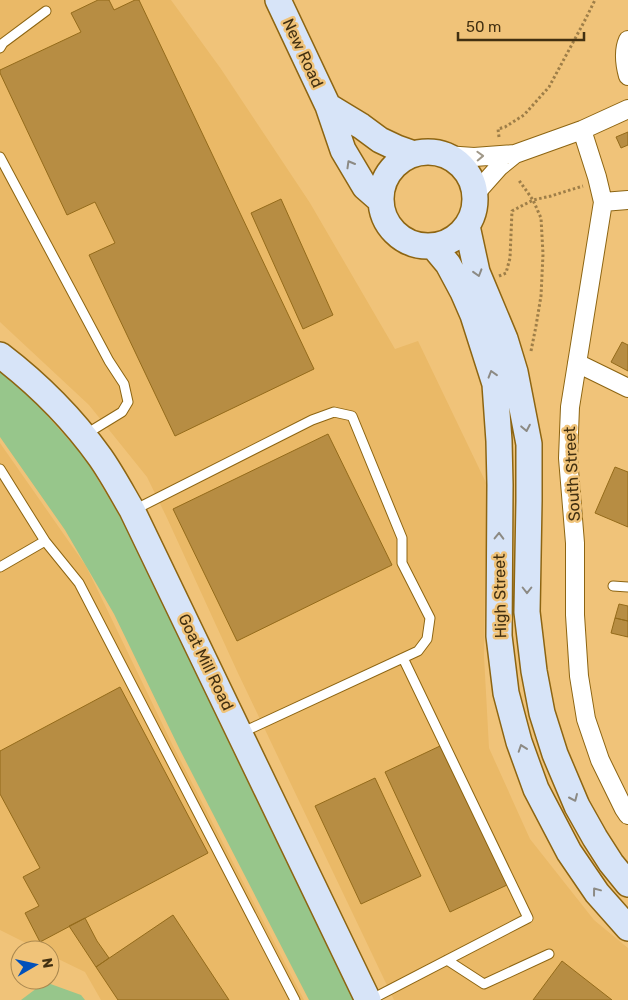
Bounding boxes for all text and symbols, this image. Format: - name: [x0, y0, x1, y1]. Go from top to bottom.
- scale bar: [458, 10, 584, 42]
- street label: New Road: [279, 15, 327, 91]
- text: 50 m: [466, 18, 501, 36]
- one-way arrow: [476, 151, 484, 162]
- one-way arrow: [347, 160, 357, 169]
- one-way arrow: [472, 269, 482, 277]
- one-way arrow: [487, 370, 497, 378]
- one-way arrow: [520, 423, 530, 432]
- street label: South Street: [560, 426, 584, 522]
- one-way arrow: [494, 531, 504, 539]
- street label: High Street: [490, 553, 510, 639]
- one-way arrow: [522, 586, 532, 594]
- street label: Goat Mill Road: [174, 611, 238, 713]
- one-way arrow: [517, 744, 527, 753]
- one-way arrow: [567, 793, 578, 802]
- one-way arrow: [594, 888, 602, 897]
- north arrow: [10, 940, 60, 990]
- text: N: [38, 957, 57, 969]

